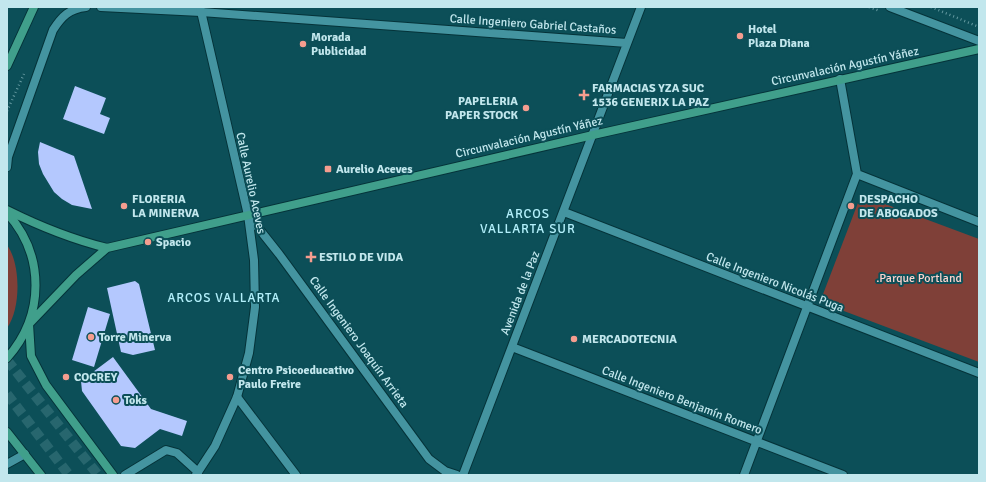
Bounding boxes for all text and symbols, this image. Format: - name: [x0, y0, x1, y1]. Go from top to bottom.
- street label: Calle Ingeniero Gabriel Castaños: [449, 11, 617, 38]
- place label: Hotel Plaza Diana: [748, 22, 810, 51]
- place label: Morada Publicidad: [311, 30, 367, 59]
- marker: Hotel Plaza Diana: [735, 31, 745, 41]
- marker: Morada Publicidad: [298, 39, 308, 49]
- street label: Circunvalación Agustín Yáñez: [770, 44, 920, 89]
- place label: FARMACIAS YZA SUC 1536 GENERIX LA PAZ: [592, 81, 709, 110]
- marker: FARMACIAS YZA SUC 1536 GENERIX LA PAZ: [579, 90, 589, 100]
- place label: PAPELERIA PAPER STOCK: [445, 94, 519, 123]
- marker: PAPELERIA PAPER STOCK: [521, 103, 531, 113]
- street label: Circunvalación Agustín Yáñez: [454, 113, 604, 162]
- street label: Calle Aurelio Aceves: [232, 131, 269, 235]
- place label: Aurelio Aceves: [336, 162, 413, 177]
- marker: Aurelio Aceves: [323, 164, 333, 174]
- place label: FLORERIA LA MINERVA: [132, 192, 199, 221]
- place label: DESPACHO DE ABOGADOS: [859, 192, 938, 221]
- marker: FLORERIA LA MINERVA: [119, 201, 129, 211]
- marker: DESPACHO DE ABOGADOS: [846, 201, 856, 211]
- district label: ARCOS VALLARTA SUR: [480, 206, 576, 237]
- place label: Spacio: [156, 235, 191, 250]
- marker: Spacio: [143, 237, 153, 247]
- street label: Avenida de la Paz: [498, 249, 543, 337]
- street label: Calle Ingeniero Nicolás Puga: [704, 249, 846, 316]
- place label: ESTILO DE VIDA: [319, 250, 403, 265]
- marker: ESTILO DE VIDA: [306, 252, 316, 262]
- park label: .Parque Portland: [876, 271, 962, 286]
- street label: Calle Ingeniero Joaquín Arrieta: [306, 274, 411, 411]
- district label: ARCOS VALLARTA: [167, 290, 281, 306]
- place label: Torre Minerva: [99, 330, 171, 345]
- marker: Torre Minerva: [86, 332, 96, 342]
- place label: MERCADOTECNIA: [582, 332, 677, 347]
- marker: MERCADOTECNIA: [569, 334, 579, 344]
- place label: Centro Psicoeducativo Paulo Freire: [238, 363, 354, 392]
- street label: Calle Ingeniero Benjamín Romero: [600, 363, 764, 438]
- place label: COCREY: [74, 370, 118, 385]
- marker: COCREY: [61, 372, 71, 382]
- marker: Centro Psicoeducativo Paulo Freire: [225, 372, 235, 382]
- place label: Toks: [124, 393, 148, 408]
- marker: Toks: [111, 395, 121, 405]

